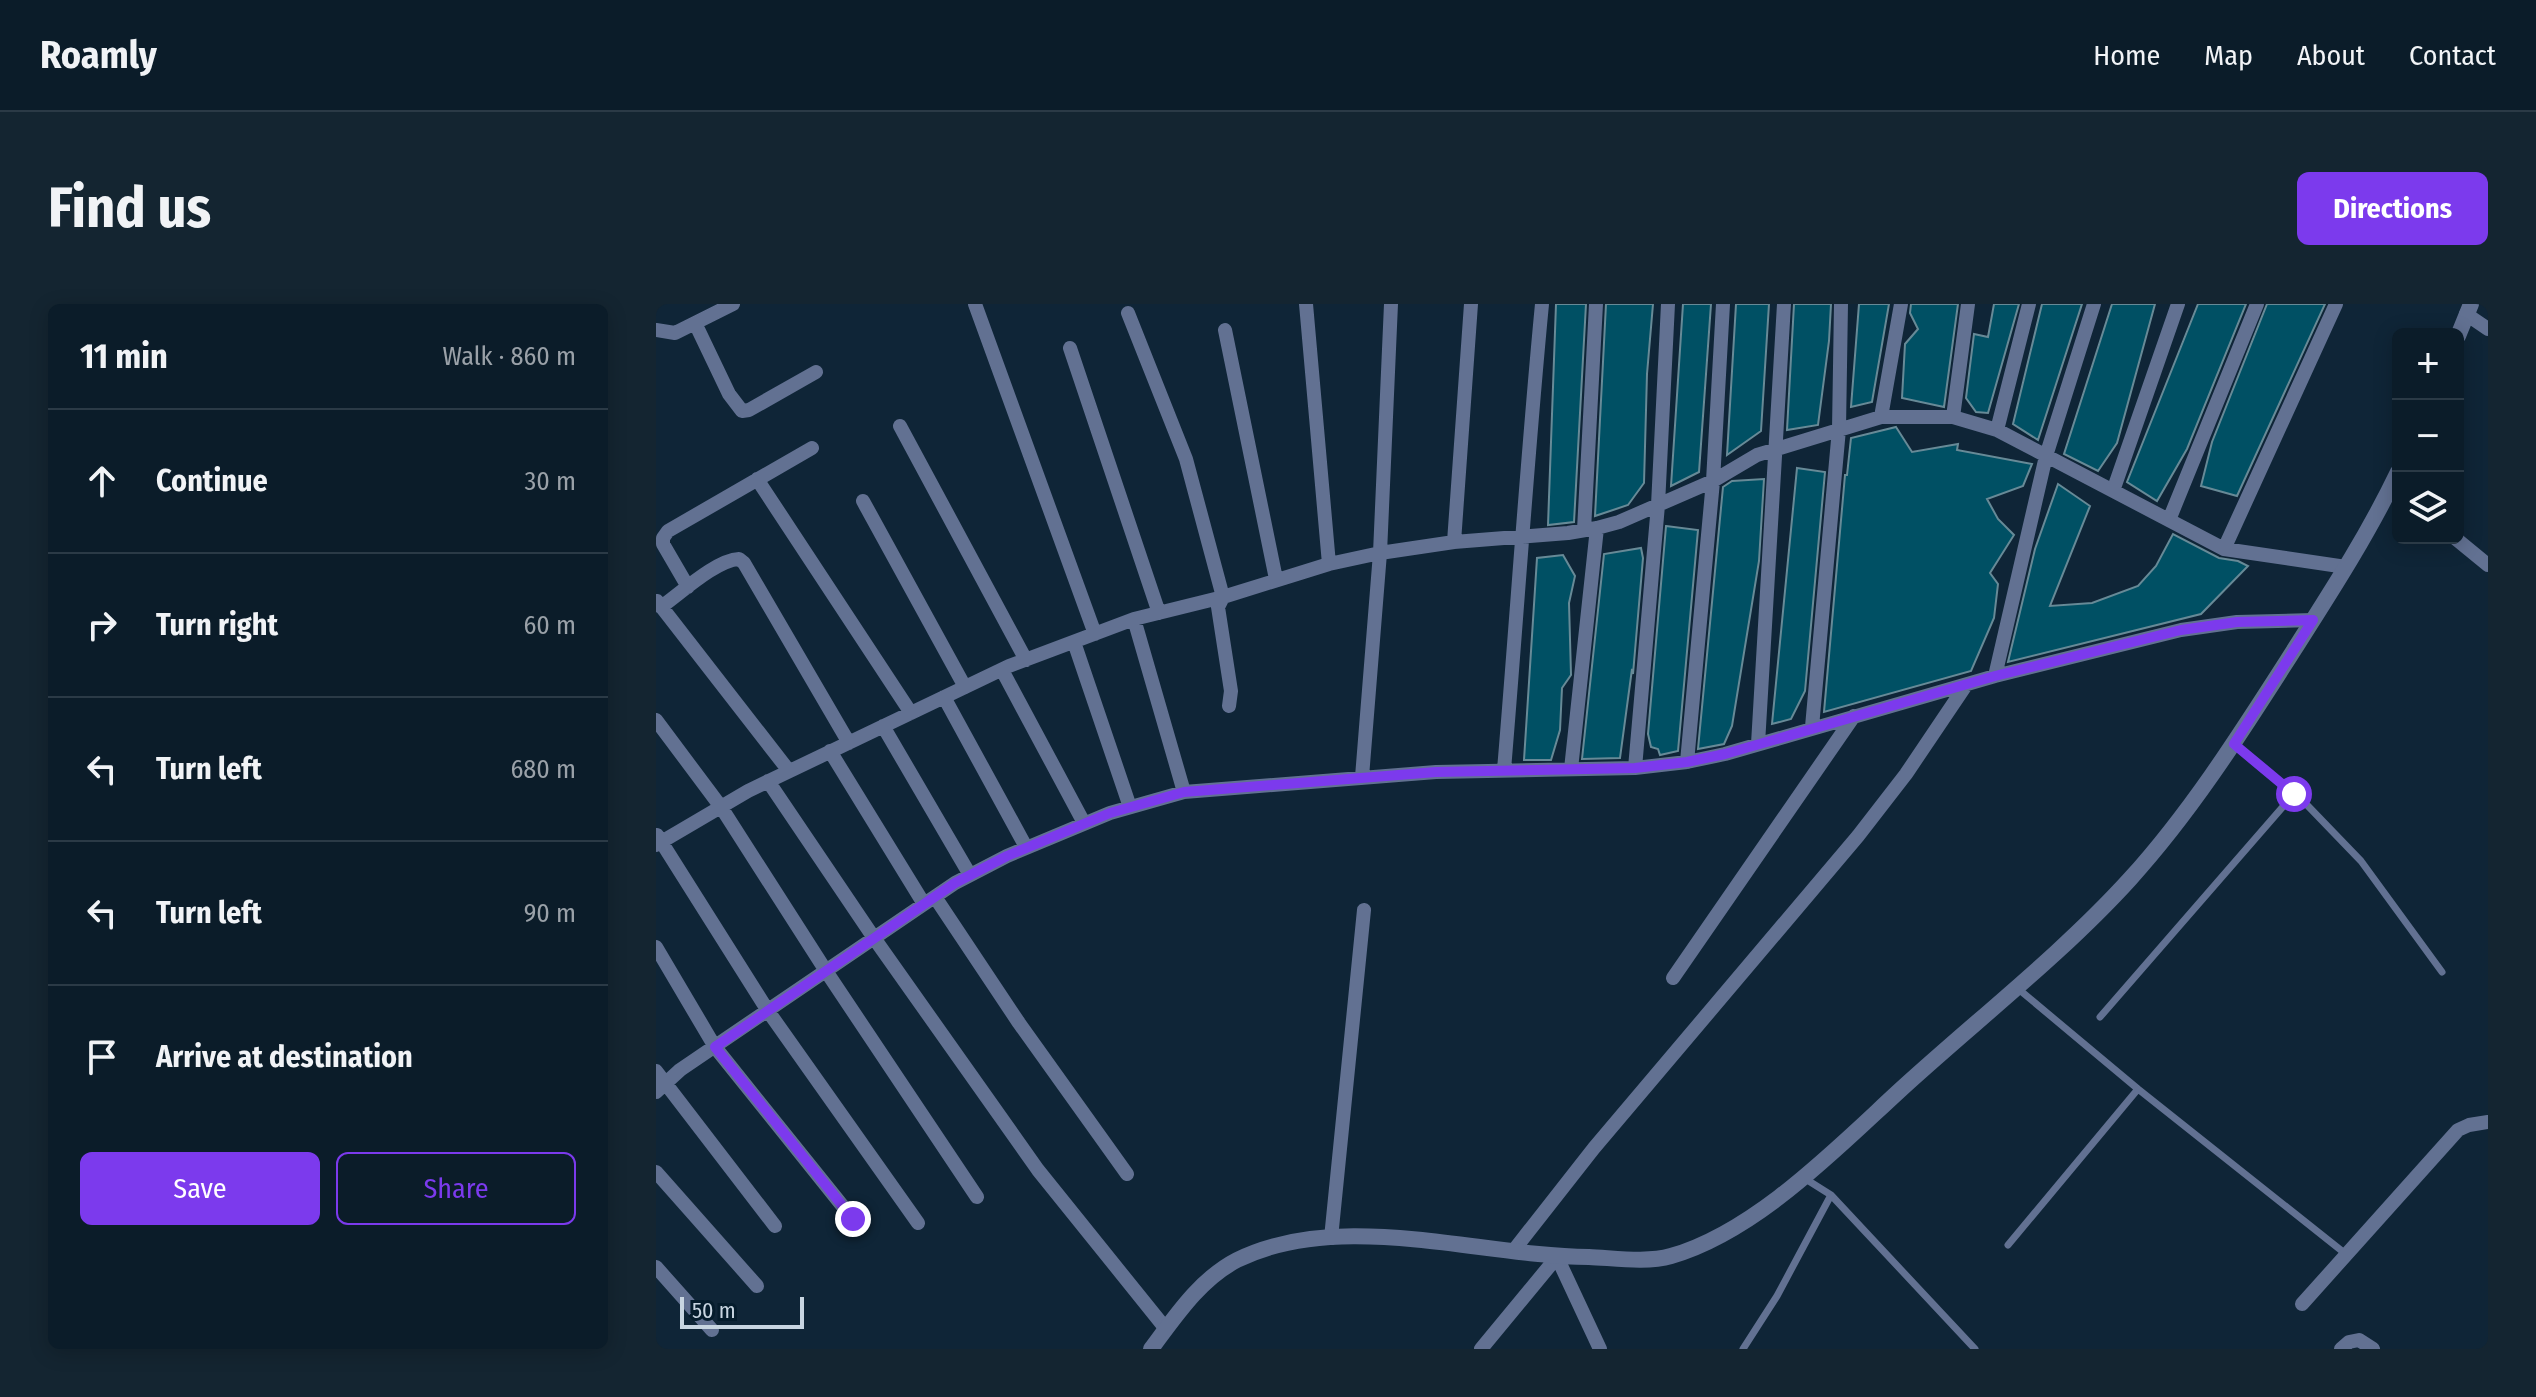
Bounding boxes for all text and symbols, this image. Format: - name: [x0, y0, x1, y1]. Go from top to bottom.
- text: Roamly: [40, 32, 157, 78]
- text: Home: [2093, 39, 2160, 72]
- text: Map: [2204, 39, 2253, 72]
- text: About: [2297, 39, 2365, 72]
- text: Contact: [2409, 39, 2496, 72]
- button: Directions: [2297, 172, 2488, 245]
- text: Find us: [48, 175, 211, 242]
- map controls: [2392, 328, 2464, 544]
- button: +: [2392, 328, 2464, 400]
- text: 11 min: [80, 336, 168, 377]
- text: Walk · 860 m: [443, 341, 576, 372]
- button: −: [2392, 400, 2464, 472]
- icon: ahead: [80, 459, 124, 503]
- text: Continue: [156, 463, 268, 499]
- text: 30 m: [525, 466, 576, 497]
- button: layers: [2392, 472, 2464, 544]
- icon: right: [80, 603, 124, 647]
- text: Turn right: [156, 607, 278, 643]
- text: 60 m: [523, 610, 576, 641]
- icon: left: [80, 747, 124, 791]
- text: Turn left: [156, 751, 262, 787]
- text: 680 m: [510, 754, 576, 785]
- route start: [2276, 776, 2312, 812]
- icon: left: [80, 891, 124, 935]
- text: Turn left: [156, 895, 262, 931]
- text: 90 m: [524, 898, 576, 929]
- icon: arrive: [80, 1035, 124, 1079]
- text: Arrive at destination: [156, 1039, 413, 1075]
- button: Save: [80, 1152, 320, 1225]
- button: Share: [336, 1152, 576, 1225]
- route end: [835, 1201, 871, 1237]
- scale bar: [680, 1293, 804, 1329]
- text: 50 m: [692, 1297, 736, 1324]

